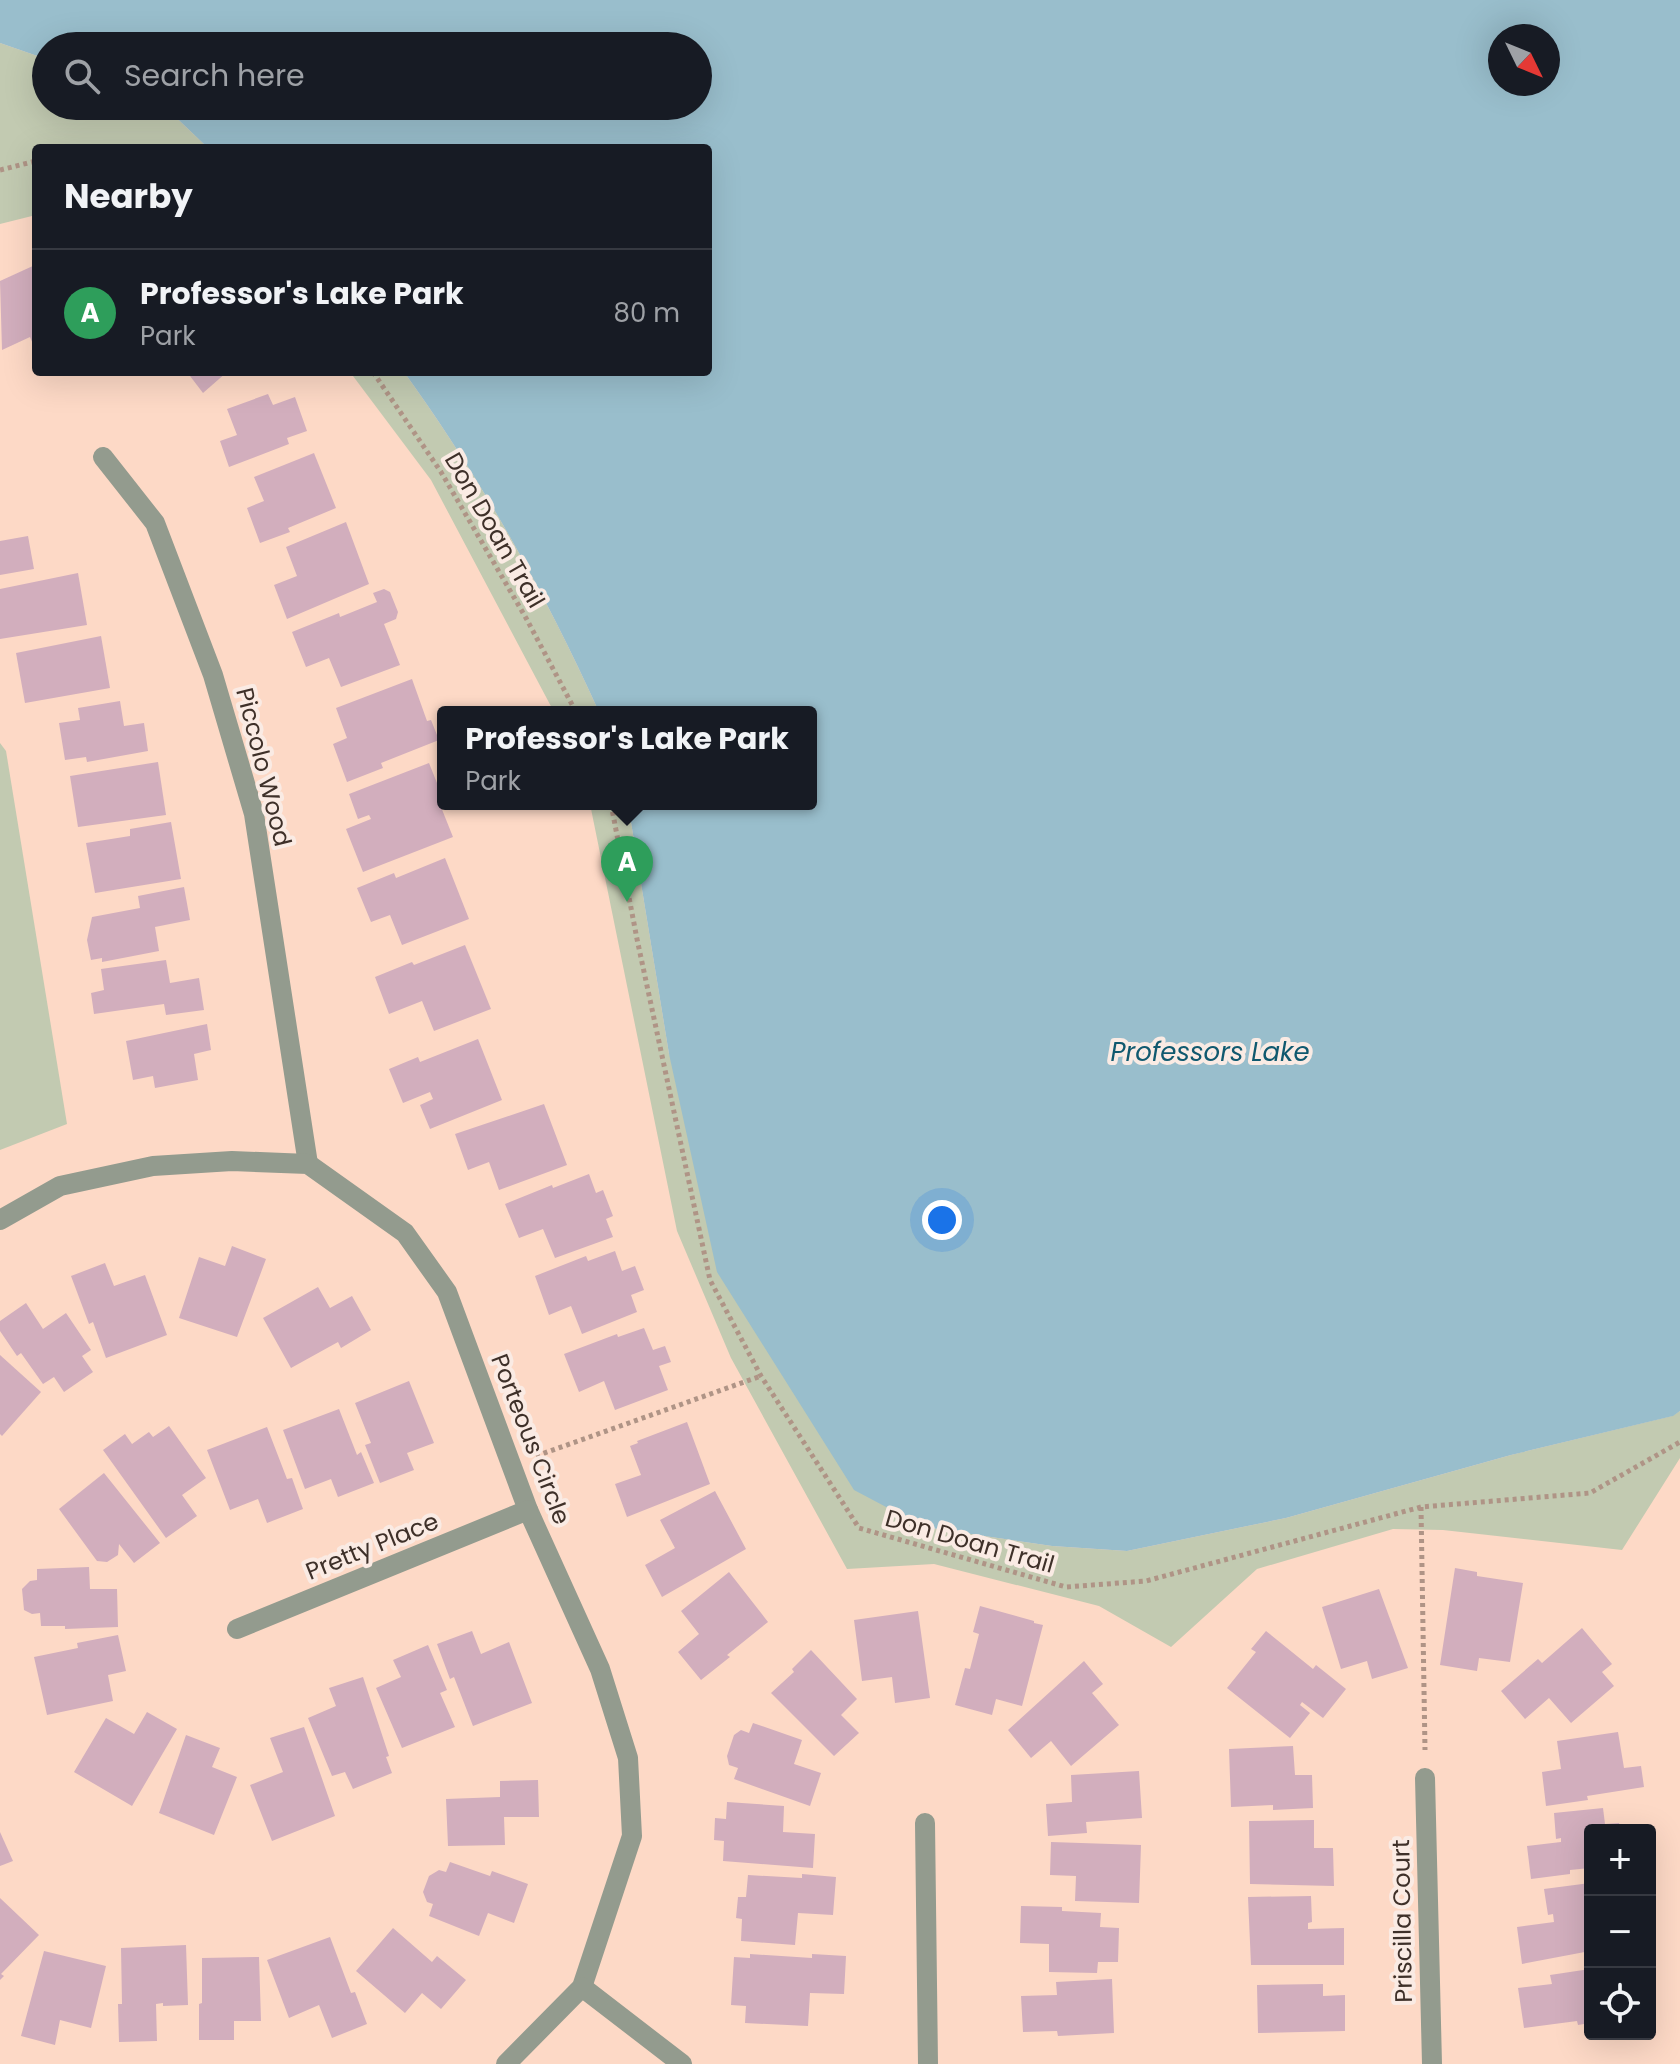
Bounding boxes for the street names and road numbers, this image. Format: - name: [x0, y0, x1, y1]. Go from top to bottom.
- street label: Don Doan Trail: [437, 446, 553, 614]
- street label: Piccolo Wood: [228, 684, 300, 850]
- street label: Porteous Circle: [483, 1349, 579, 1529]
- street label: Don Doan Trail: [882, 1501, 1058, 1581]
- street label: Pretty Place: [301, 1504, 443, 1588]
- street label: Priscilla Court: [1384, 1839, 1420, 2003]

